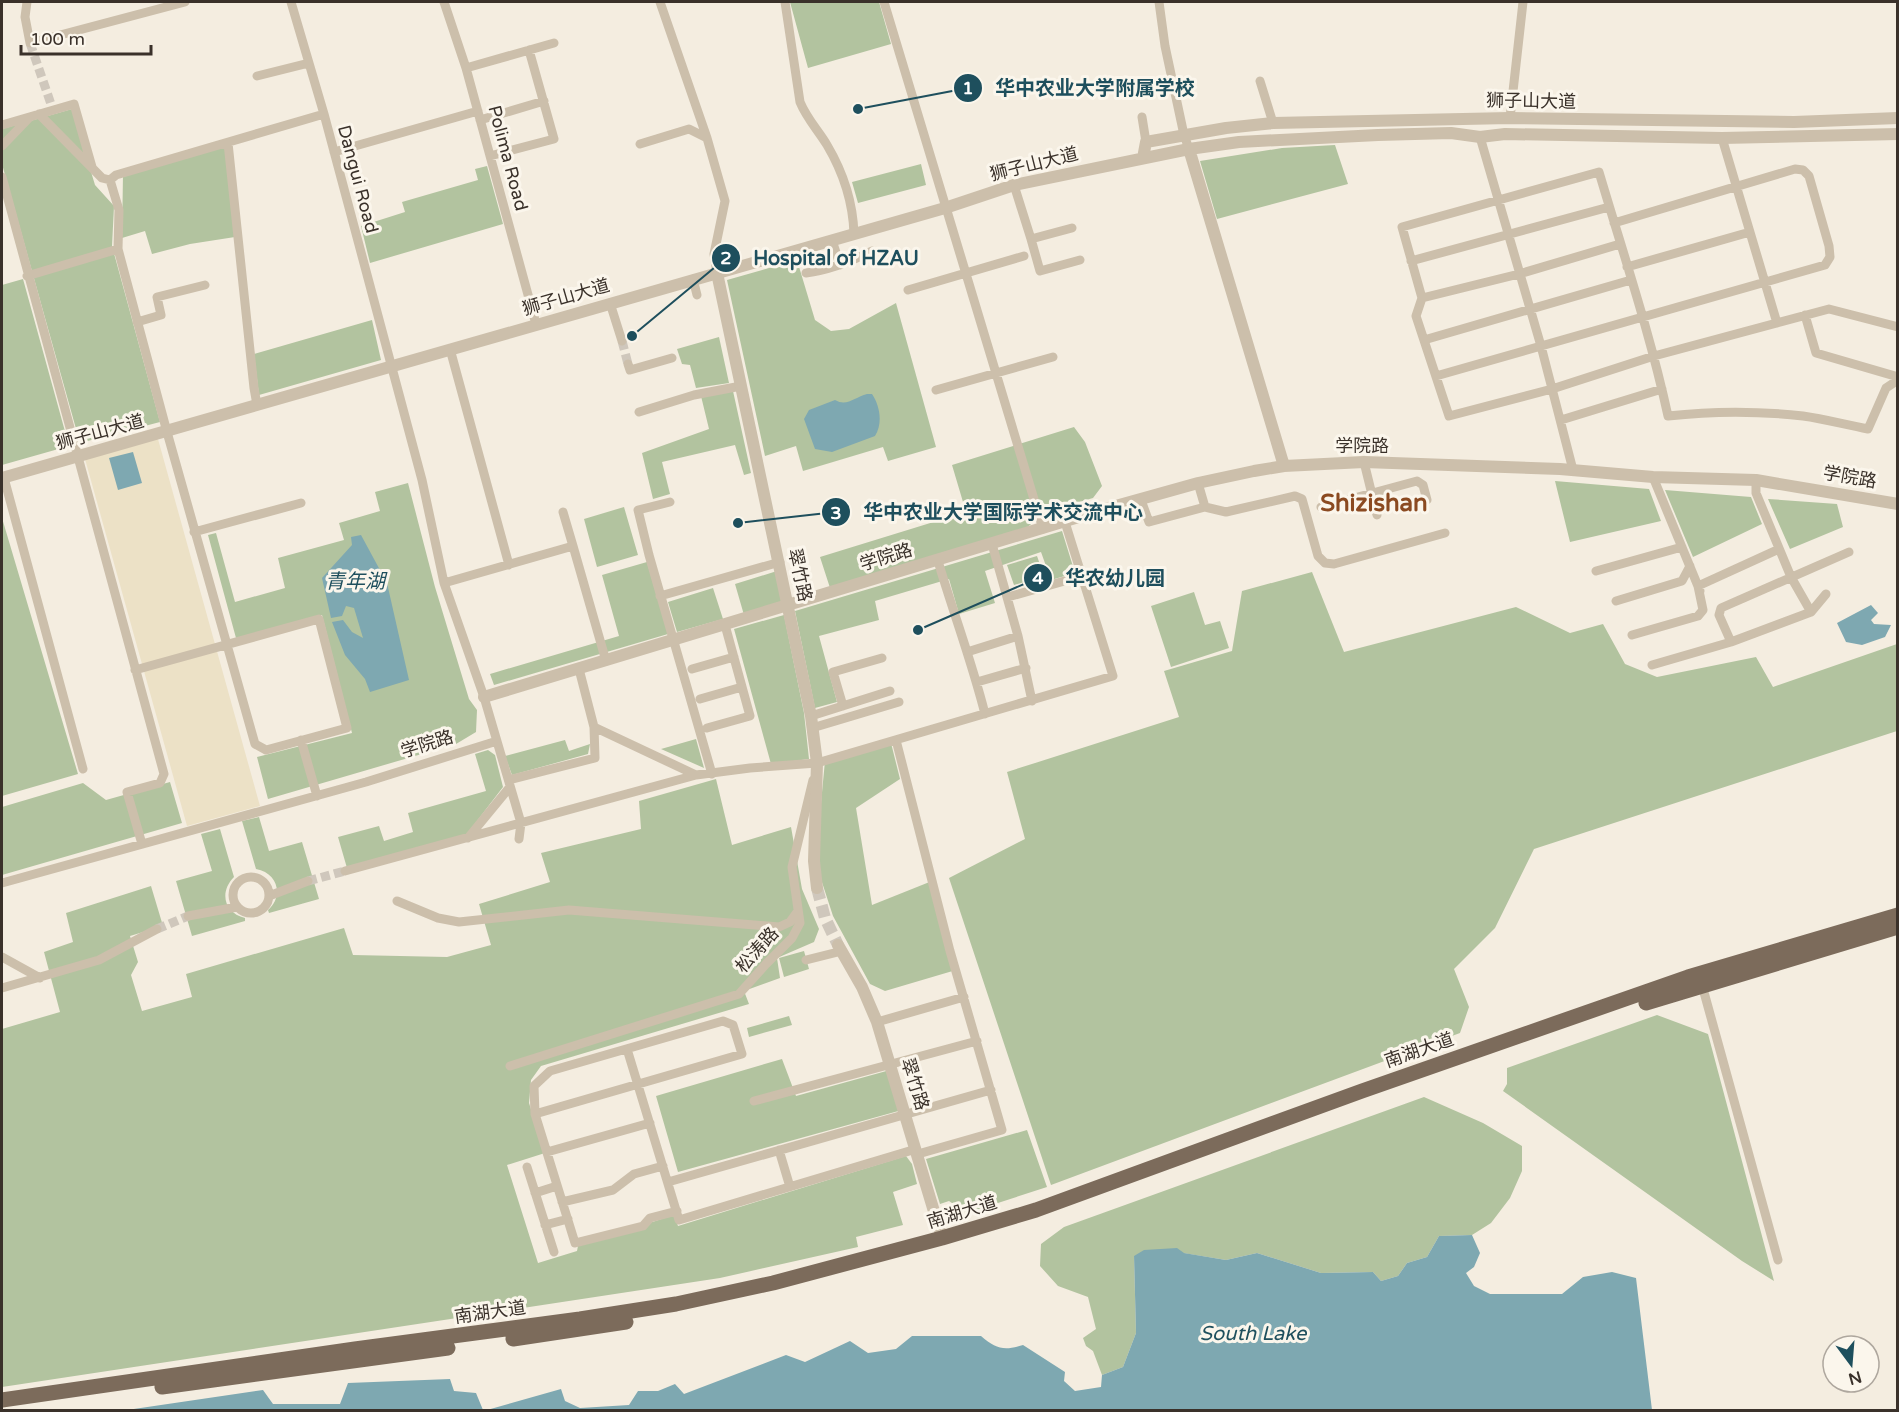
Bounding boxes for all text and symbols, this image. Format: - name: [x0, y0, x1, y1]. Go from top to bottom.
- scale bar: [21, 18, 152, 56]
- text: 100 m: [30, 28, 85, 50]
- callout: 华中农业大学附属学校: [953, 69, 1207, 107]
- text: 1: [962, 77, 974, 99]
- text: 华中农业大学附属学校: [995, 77, 1195, 101]
- street label: 狮子山大道: [1486, 89, 1576, 113]
- street label: Polima Road: [483, 103, 533, 213]
- street label: Dangui Road: [333, 122, 383, 236]
- street label: 狮子山大道: [988, 142, 1080, 186]
- callout: Hospital of HZAU: [711, 239, 931, 277]
- text: 2: [720, 247, 732, 269]
- text: Hospital of HZAU: [753, 247, 919, 271]
- street label: 狮子山大道: [520, 274, 612, 320]
- street label: 狮子山大道: [54, 410, 146, 454]
- street label: 学院路: [1335, 435, 1389, 457]
- street label: 学院路: [1822, 461, 1878, 493]
- district label: Shizishan: [1320, 489, 1428, 518]
- callout: 华中农业大学国际学术交流中心: [821, 493, 1155, 531]
- text: 华中农业大学国际学术交流中心: [863, 501, 1143, 525]
- text: 3: [830, 502, 842, 524]
- street label: 学院路: [857, 539, 915, 575]
- street label: 翠竹路: [784, 546, 816, 604]
- callout: 华农幼儿园: [1023, 559, 1177, 597]
- text: 4: [1032, 567, 1044, 589]
- text: 华农幼儿园: [1065, 567, 1165, 591]
- water label: 青年湖: [325, 570, 388, 594]
- street label: 学院路: [398, 726, 456, 762]
- street label: 松涛路: [731, 923, 783, 977]
- street label: 南湖大道: [1381, 1028, 1457, 1072]
- street label: 翠竹路: [897, 1055, 933, 1113]
- street label: 南湖大道: [924, 1191, 1000, 1233]
- street label: 南湖大道: [453, 1296, 527, 1328]
- water label: South Lake: [1200, 1322, 1308, 1346]
- north arrow: [1821, 1334, 1881, 1394]
- text: N: [1846, 1366, 1864, 1389]

